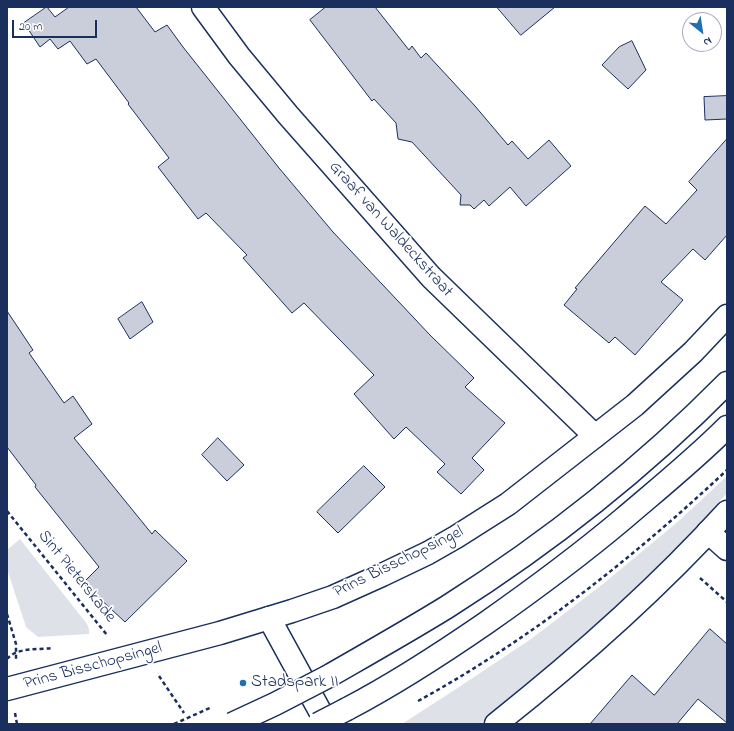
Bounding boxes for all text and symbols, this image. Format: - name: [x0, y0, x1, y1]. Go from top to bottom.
- scale bar: [14, 12, 99, 38]
- north arrow: [682, 12, 722, 52]
- text: 20 m: [19, 18, 42, 36]
- text: N: [700, 33, 715, 50]
- street label: Graaf van Waldeckstraat: [324, 158, 456, 302]
- street label: Prins Bisschopsingel: [331, 523, 467, 603]
- street label: Sint Pieterskade: [33, 527, 119, 627]
- street label: Prins Bisschopsingel: [22, 639, 164, 695]
- place label: Stadspark II: [251, 673, 338, 693]
- marker: Stadspark II: [238, 678, 248, 688]

